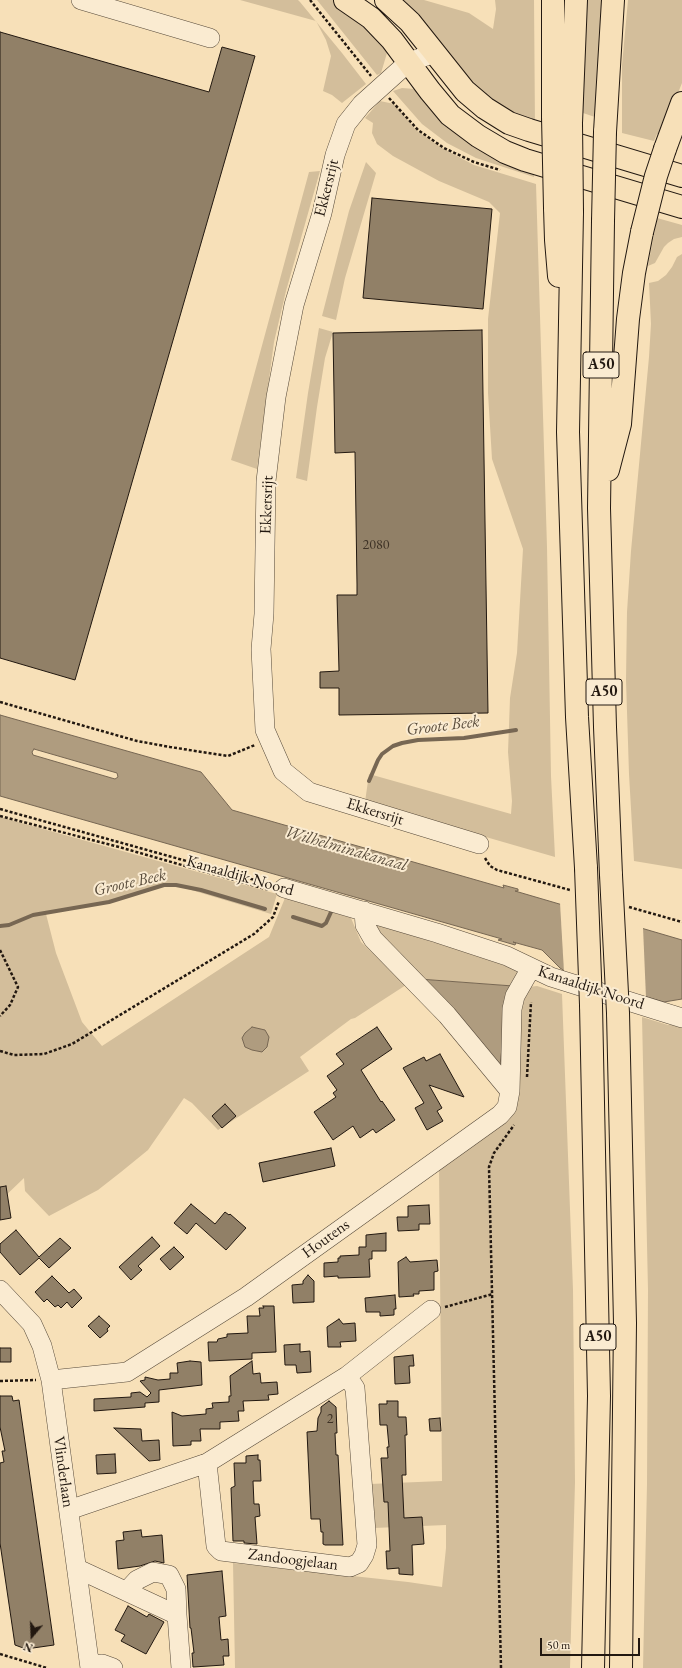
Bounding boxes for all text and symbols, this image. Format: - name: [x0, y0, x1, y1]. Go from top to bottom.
- street label: Ekkersrijt: [311, 157, 343, 219]
- road number: A50: [583, 352, 619, 378]
- street label: Ekkersrijt: [256, 475, 278, 535]
- house number: 2080: [363, 537, 389, 553]
- road number: A50: [586, 679, 622, 705]
- water label: Groote Beek: [405, 711, 481, 741]
- street label: Ekkersrijt: [344, 794, 406, 830]
- water label: Wilhelminakanaal: [282, 822, 410, 876]
- street label: Kanaaldijk Noord: [184, 852, 296, 900]
- water label: Groote Beek: [92, 865, 168, 901]
- street label: Kanaaldijk Noord: [535, 962, 647, 1014]
- street label: Houtens: [298, 1215, 354, 1263]
- road number: A50: [580, 1324, 616, 1350]
- house number: 2: [327, 1411, 333, 1427]
- street label: Vlinderlaan: [49, 1435, 77, 1509]
- street label: Zandoogjelaan: [247, 1545, 339, 1575]
- north arrow: [12, 1616, 52, 1656]
- scale bar: [542, 1630, 642, 1656]
- text: 50 m: [547, 1637, 570, 1653]
- text: N: [22, 1639, 35, 1655]

